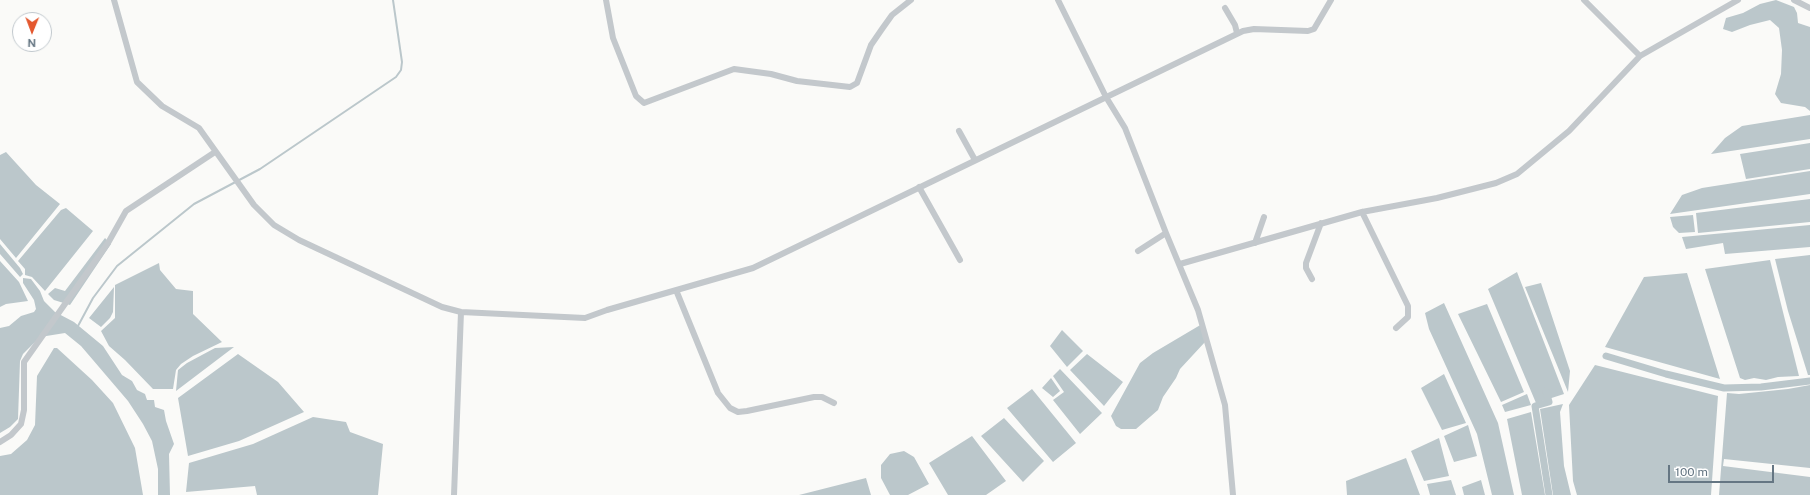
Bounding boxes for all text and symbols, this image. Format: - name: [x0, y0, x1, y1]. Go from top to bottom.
- north arrow: [12, 12, 52, 52]
- text: N: [27, 37, 36, 49]
- scale bar: [1670, 457, 1776, 483]
- text: 100 m: [1675, 465, 1708, 479]

